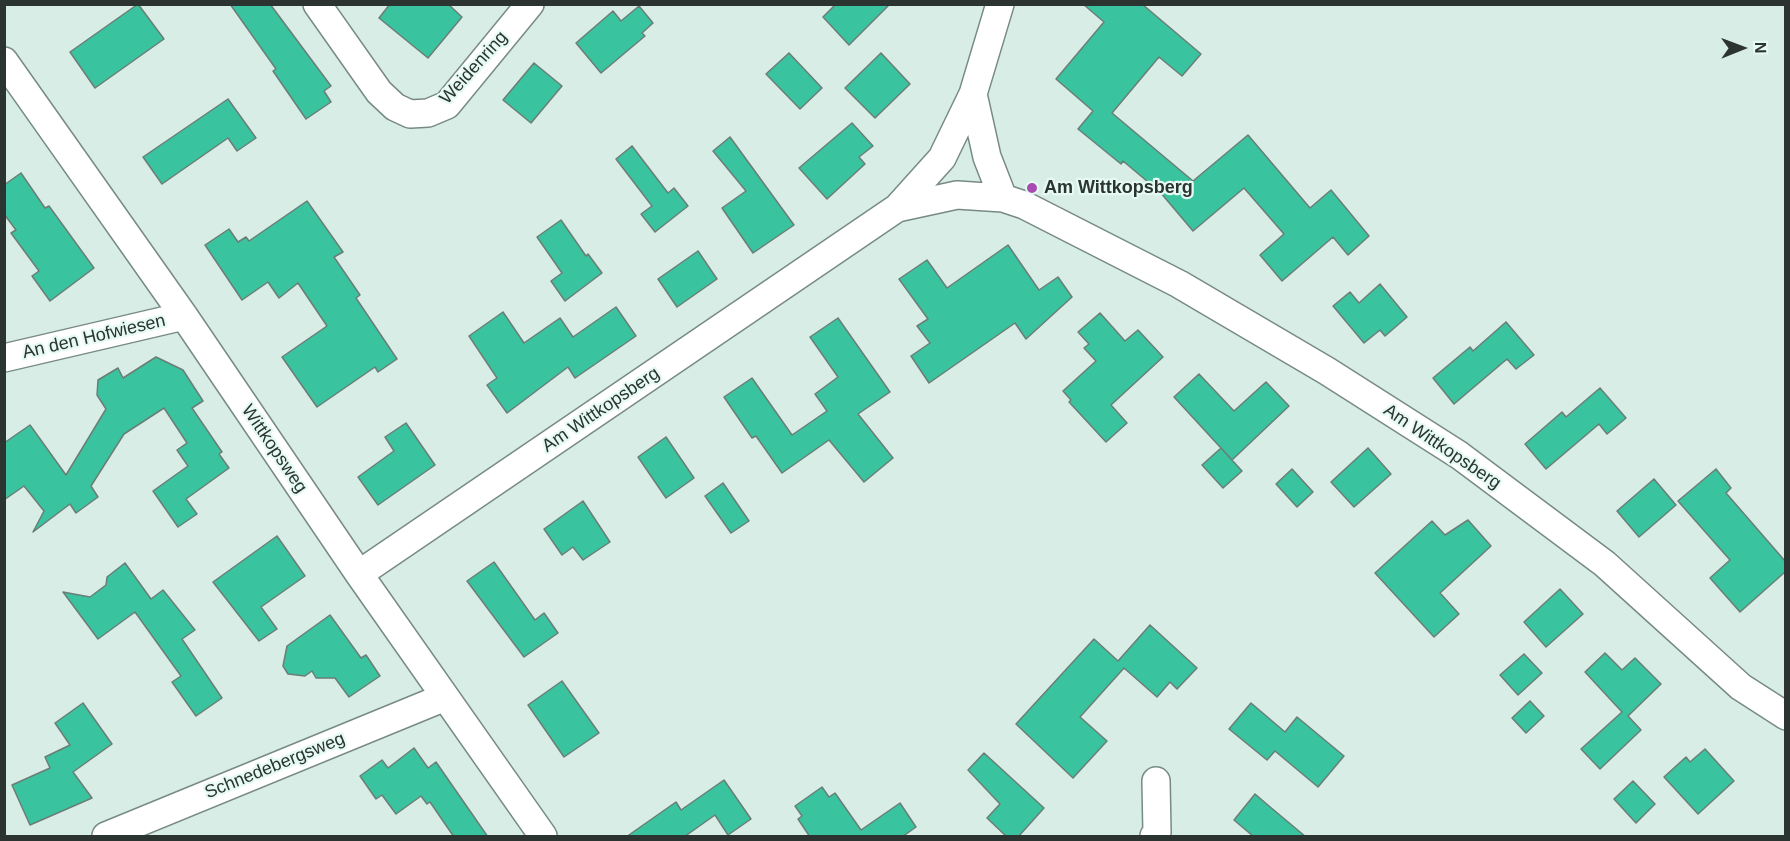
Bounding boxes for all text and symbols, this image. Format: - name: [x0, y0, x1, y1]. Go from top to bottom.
- north arrow: [1712, 18, 1772, 78]
- street label: Weidenring: [436, 27, 512, 109]
- text: N: [1752, 42, 1769, 54]
- place label: Am Wittkopsberg: [1044, 177, 1193, 199]
- marker: Am Wittkopsberg: [1025, 181, 1039, 195]
- street label: An den Hofwiesen: [20, 310, 168, 364]
- street label: Am Wittkopsberg: [538, 363, 664, 457]
- street label: Am Wittkopsberg: [1379, 400, 1505, 494]
- street label: Wittkopsweg: [237, 401, 311, 497]
- street label: Schnedebergsweg: [202, 728, 348, 804]

